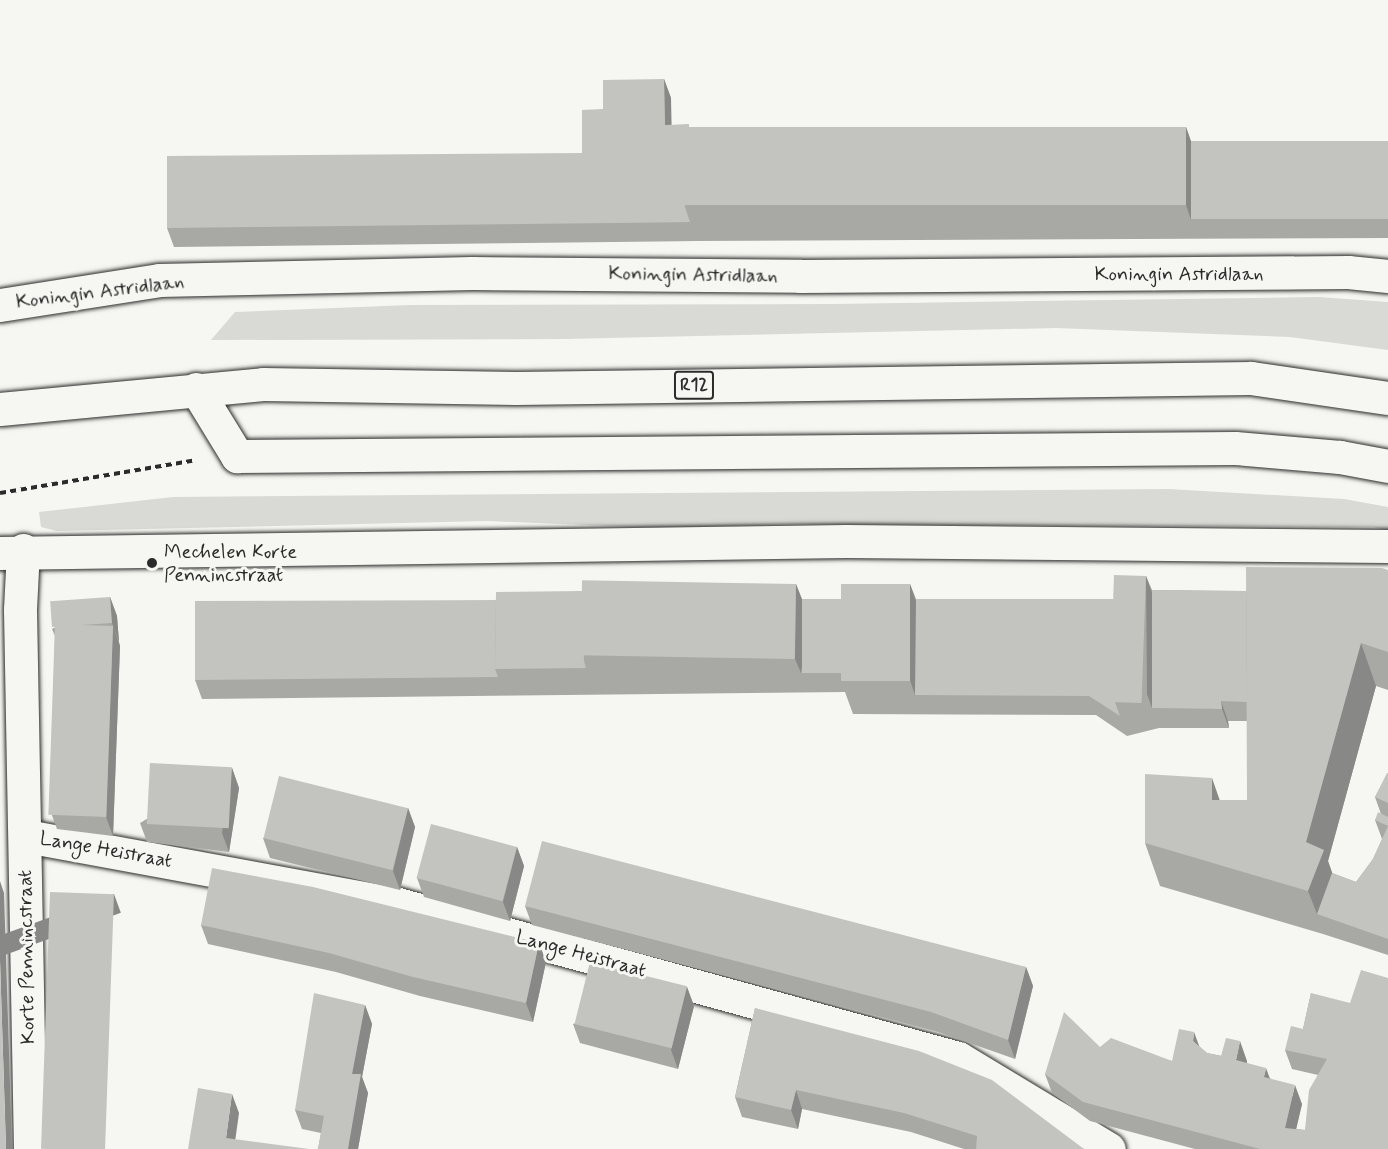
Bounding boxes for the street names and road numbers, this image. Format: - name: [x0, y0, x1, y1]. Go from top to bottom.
- street label: Koningin Astridlaan: [608, 262, 778, 288]
- street label: Koningin Astridlaan: [1094, 262, 1264, 286]
- street label: Koningin Astridlaan: [15, 270, 185, 314]
- road number: R12: [673, 370, 715, 400]
- street label: Lange Heistraat: [38, 827, 174, 873]
- street label: Korte Pennincstraat: [13, 870, 41, 1044]
- street label: Lange Heistraat: [513, 925, 649, 983]

